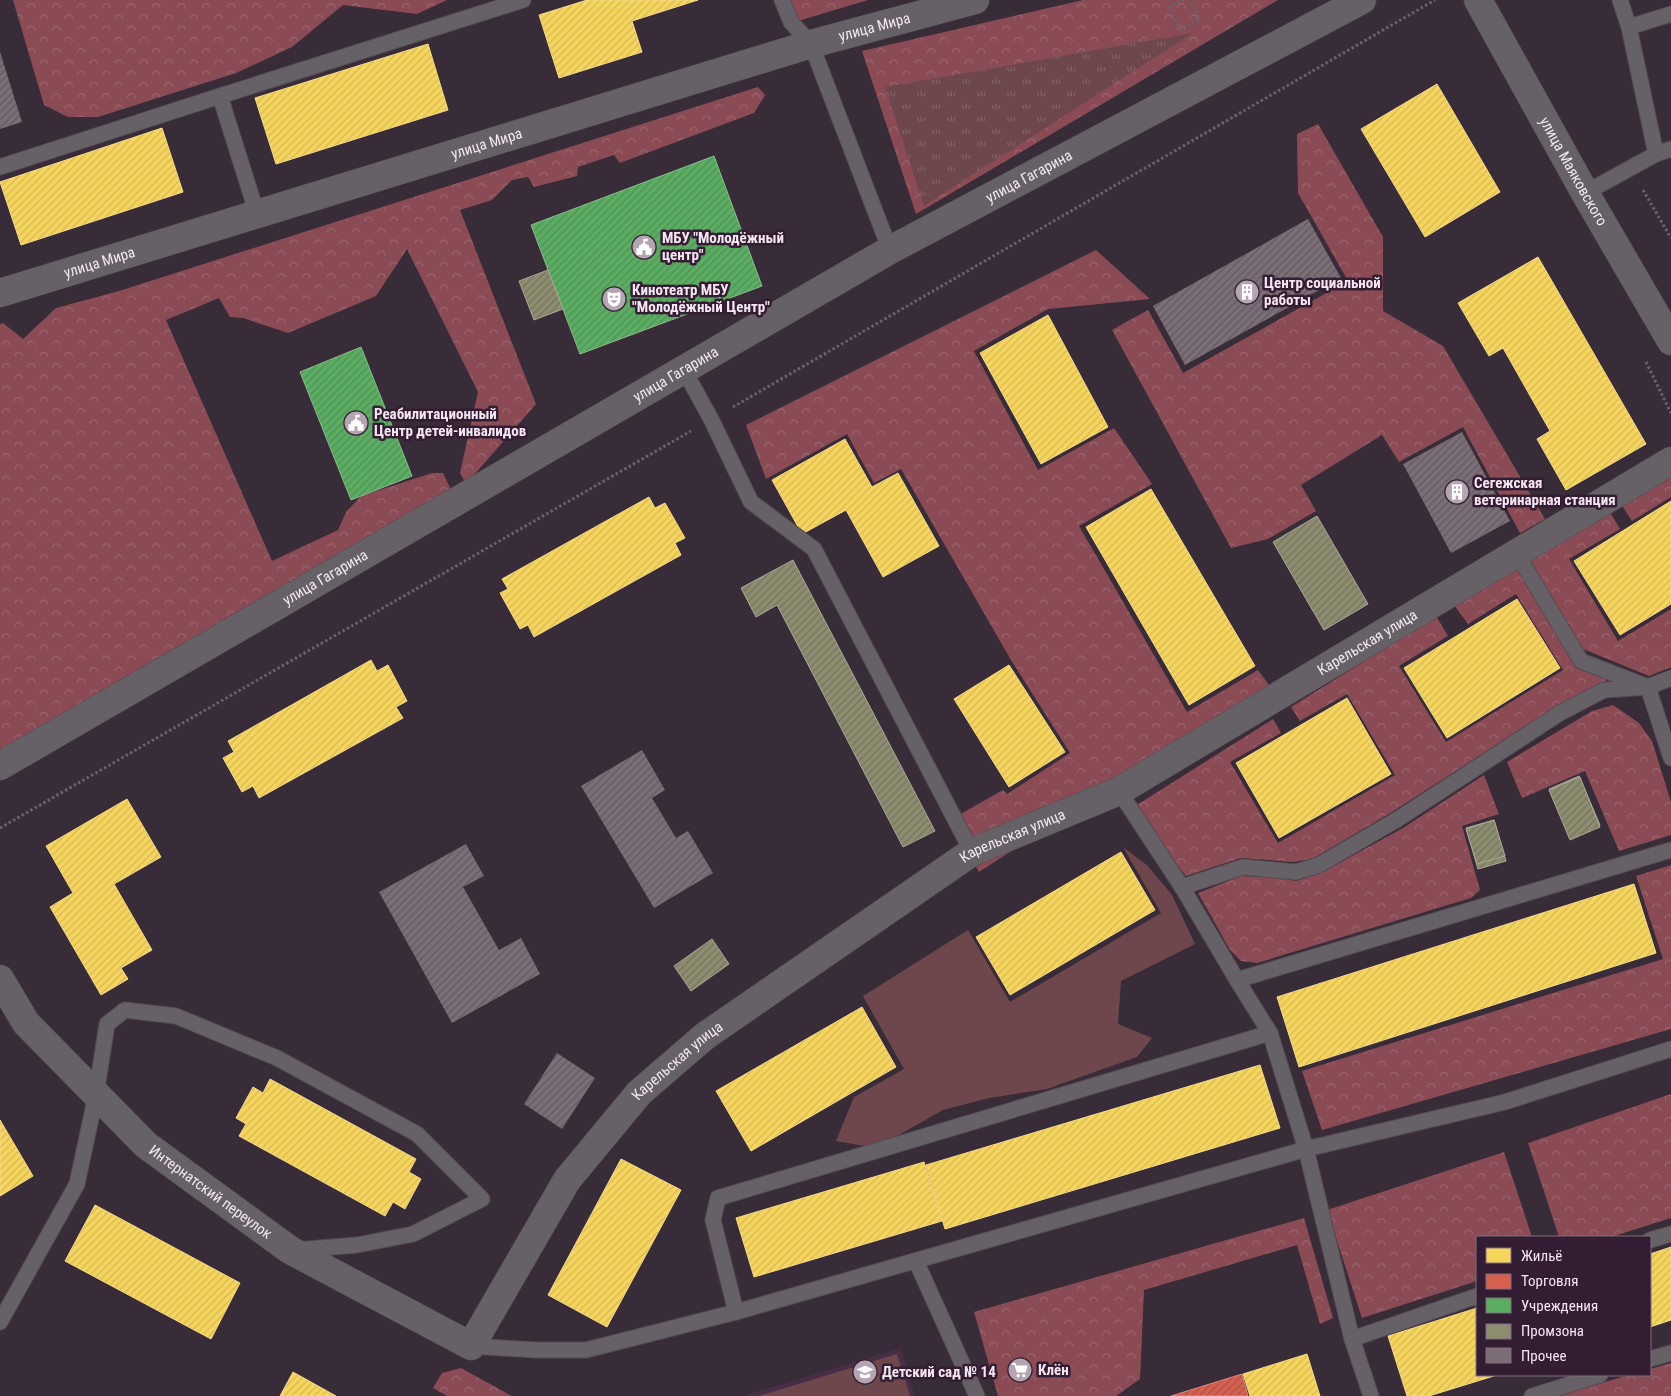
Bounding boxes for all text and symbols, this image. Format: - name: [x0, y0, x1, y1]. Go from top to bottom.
- street label: улица Мира: [837, 9, 912, 45]
- street label: улица Маяковского: [1536, 114, 1611, 229]
- street label: улица Мира: [449, 124, 524, 163]
- street label: улица Гагарина: [983, 146, 1075, 207]
- place label: МБУ "Молодёжный центр": [662, 229, 784, 264]
- public building icon: МБУ "Молодёжный центр": [631, 234, 657, 260]
- street label: улица Мира: [62, 243, 137, 282]
- place label: Центр социальной работы: [1264, 274, 1381, 309]
- building icon: Центр социальной работы: [1234, 279, 1260, 305]
- place label: Кинотеатр МБУ "Молодёжный Центр": [632, 281, 770, 316]
- theatre icon: Кинотеатр МБУ "Молодёжный Центр": [601, 286, 627, 312]
- street label: улица Гагарина: [630, 343, 721, 406]
- place label: Реабилитационный Центр детей-инвалидов: [374, 405, 526, 440]
- public building icon: Реабилитационный Центр детей-инвалидов: [343, 410, 369, 436]
- place label: Сегежская ветеринарная станция: [1474, 474, 1616, 509]
- building icon: Сегежская ветеринарная станция: [1444, 479, 1470, 505]
- street label: улица Гагарина: [280, 546, 371, 609]
- street label: Карельская улица: [1314, 606, 1421, 679]
- street label: Карельская улица: [956, 805, 1068, 867]
- street label: Карельская улица: [628, 1018, 726, 1104]
- street label: Интернатский переулок: [145, 1141, 276, 1243]
- legend: [1476, 1236, 1651, 1376]
- text: Жильё: [1521, 1247, 1562, 1265]
- text: Торговля: [1521, 1272, 1578, 1290]
- text: Учреждения: [1521, 1297, 1598, 1315]
- text: Промзона: [1521, 1322, 1584, 1340]
- text: Прочее: [1521, 1347, 1567, 1365]
- supermarket icon: Клён: [1007, 1357, 1033, 1383]
- school or university icon: Детский сад № 14: [852, 1359, 878, 1385]
- place label: Клён: [1038, 1361, 1069, 1379]
- place label: Детский сад № 14: [882, 1363, 996, 1381]

